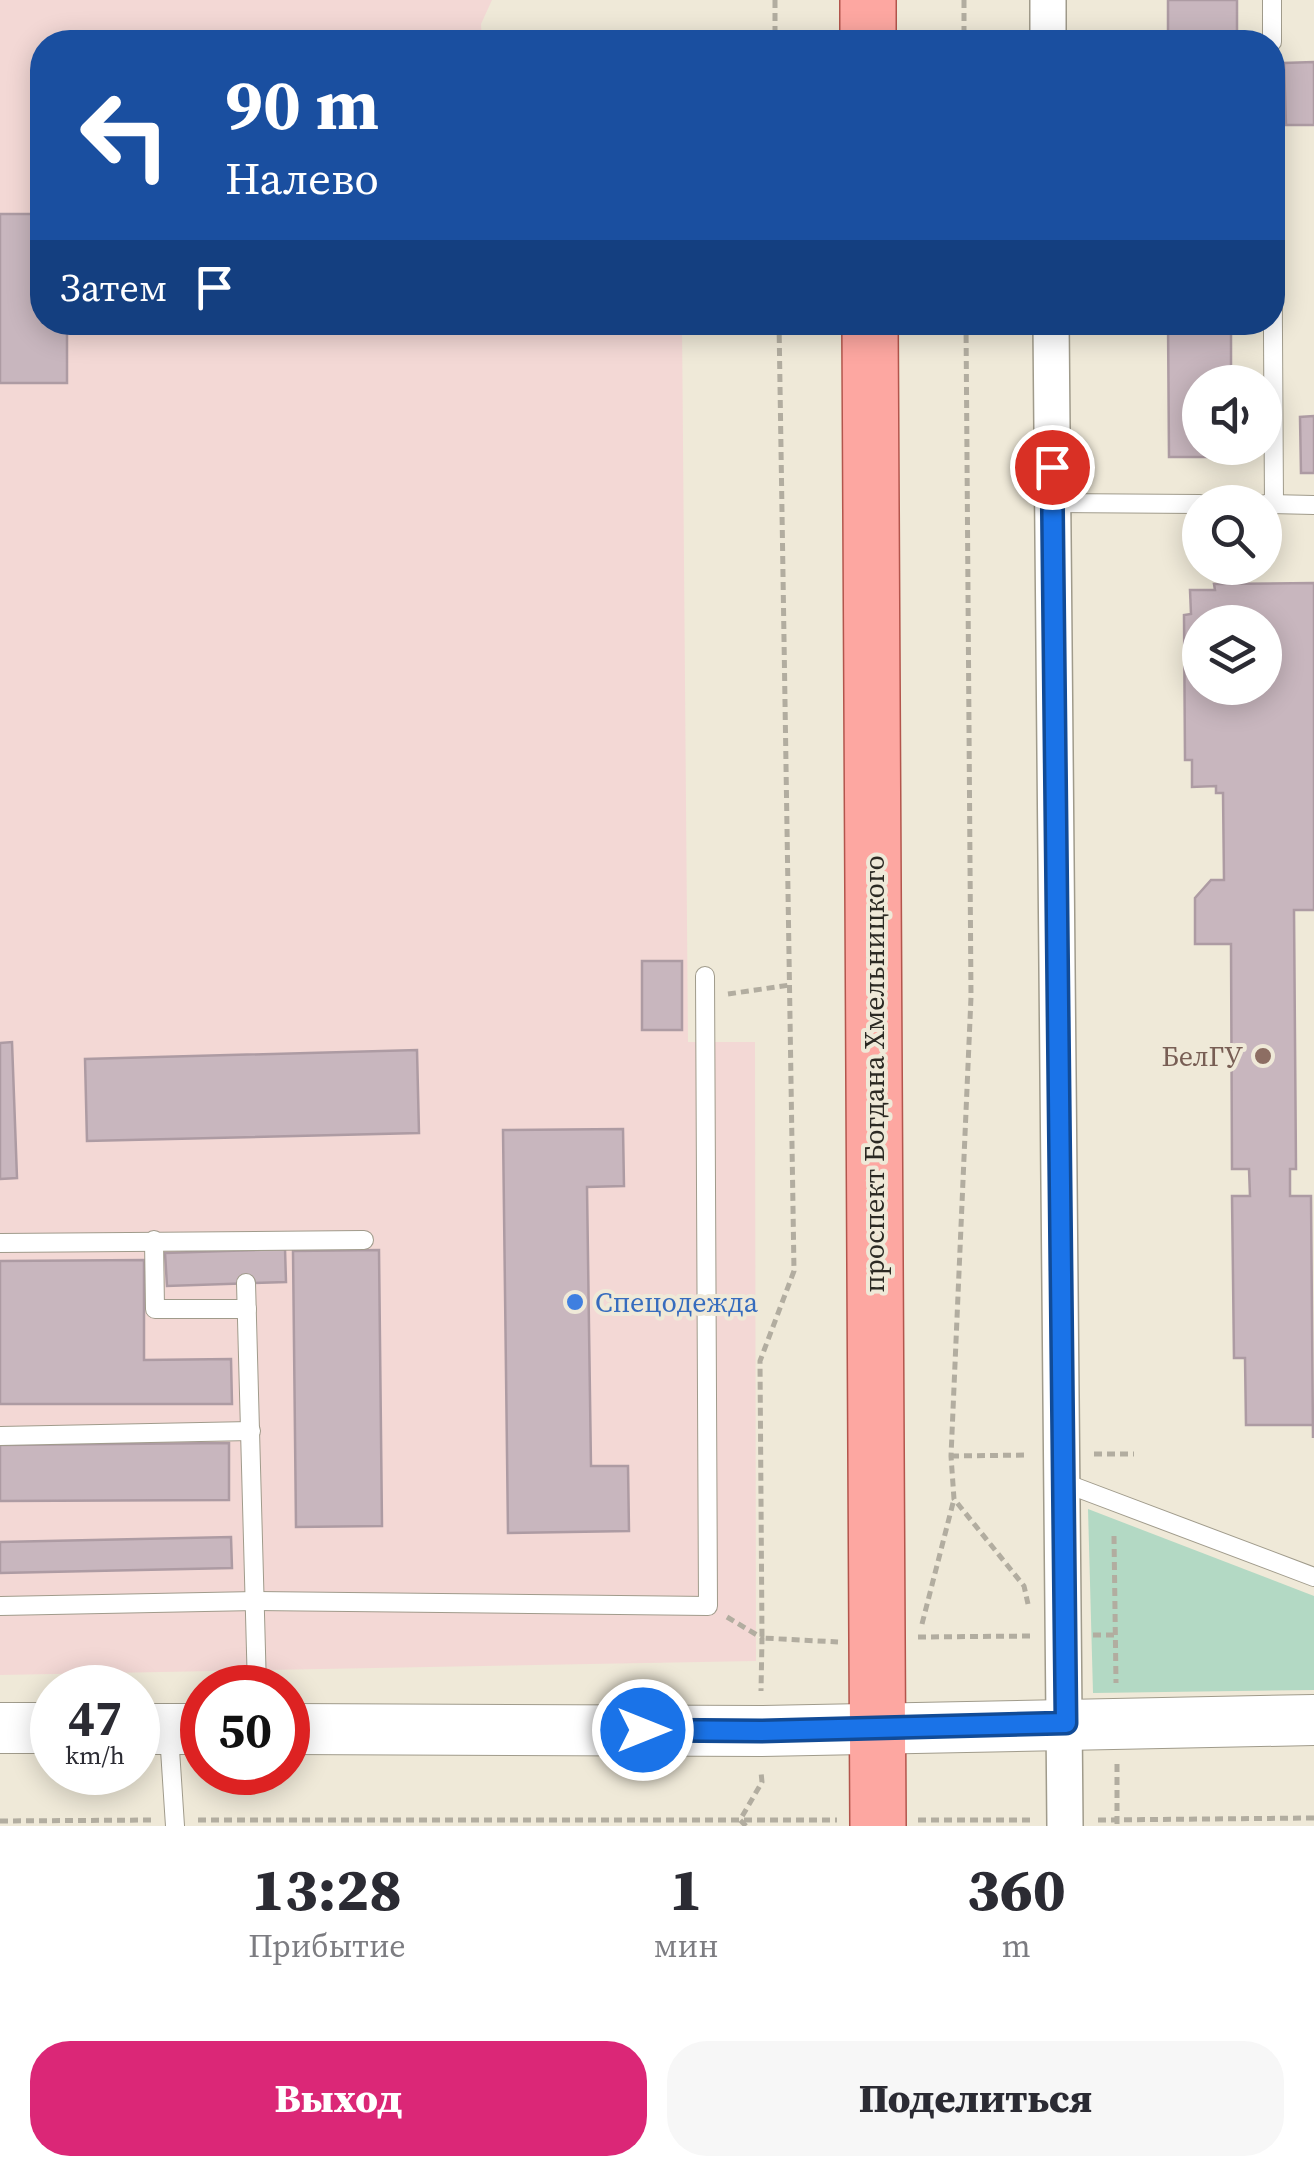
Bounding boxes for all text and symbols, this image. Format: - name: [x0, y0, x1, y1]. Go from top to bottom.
- text: 90 m: [225, 56, 379, 152]
- icon: left: [60, 70, 190, 200]
- text: Налево: [225, 147, 379, 209]
- icon: arrive: [187, 260, 242, 315]
- text: Затем: [60, 262, 167, 314]
- map controls: [1182, 365, 1282, 705]
- button: sound: [1182, 365, 1282, 465]
- pin: [1010, 425, 1095, 510]
- icon: arrive: [1025, 440, 1080, 495]
- button: search: [1182, 485, 1282, 585]
- button: layers: [1182, 605, 1282, 705]
- street label: проспект Богдана Хмельницкого: [855, 855, 893, 1293]
- place label: БелГУ: [1161, 1037, 1243, 1075]
- marker: БелГУ: [1252, 1045, 1274, 1067]
- place label: Спецодежда: [595, 1283, 759, 1321]
- marker: Спецодежда: [564, 1291, 586, 1313]
- speed limit sign: 50: [180, 1665, 310, 1795]
- position arrow: [591, 1678, 695, 1782]
- text: 47: [68, 1683, 122, 1752]
- text: km/h: [65, 1738, 125, 1772]
- text: 13:28: [252, 1848, 402, 1930]
- text: 1: [670, 1848, 703, 1930]
- text: 360: [967, 1848, 1066, 1930]
- text: Прибытие: [248, 1924, 406, 1968]
- text: мин: [654, 1924, 718, 1968]
- text: m: [1002, 1924, 1031, 1968]
- button: Выход: [30, 2041, 647, 2156]
- button: Поделиться: [667, 2041, 1284, 2156]

